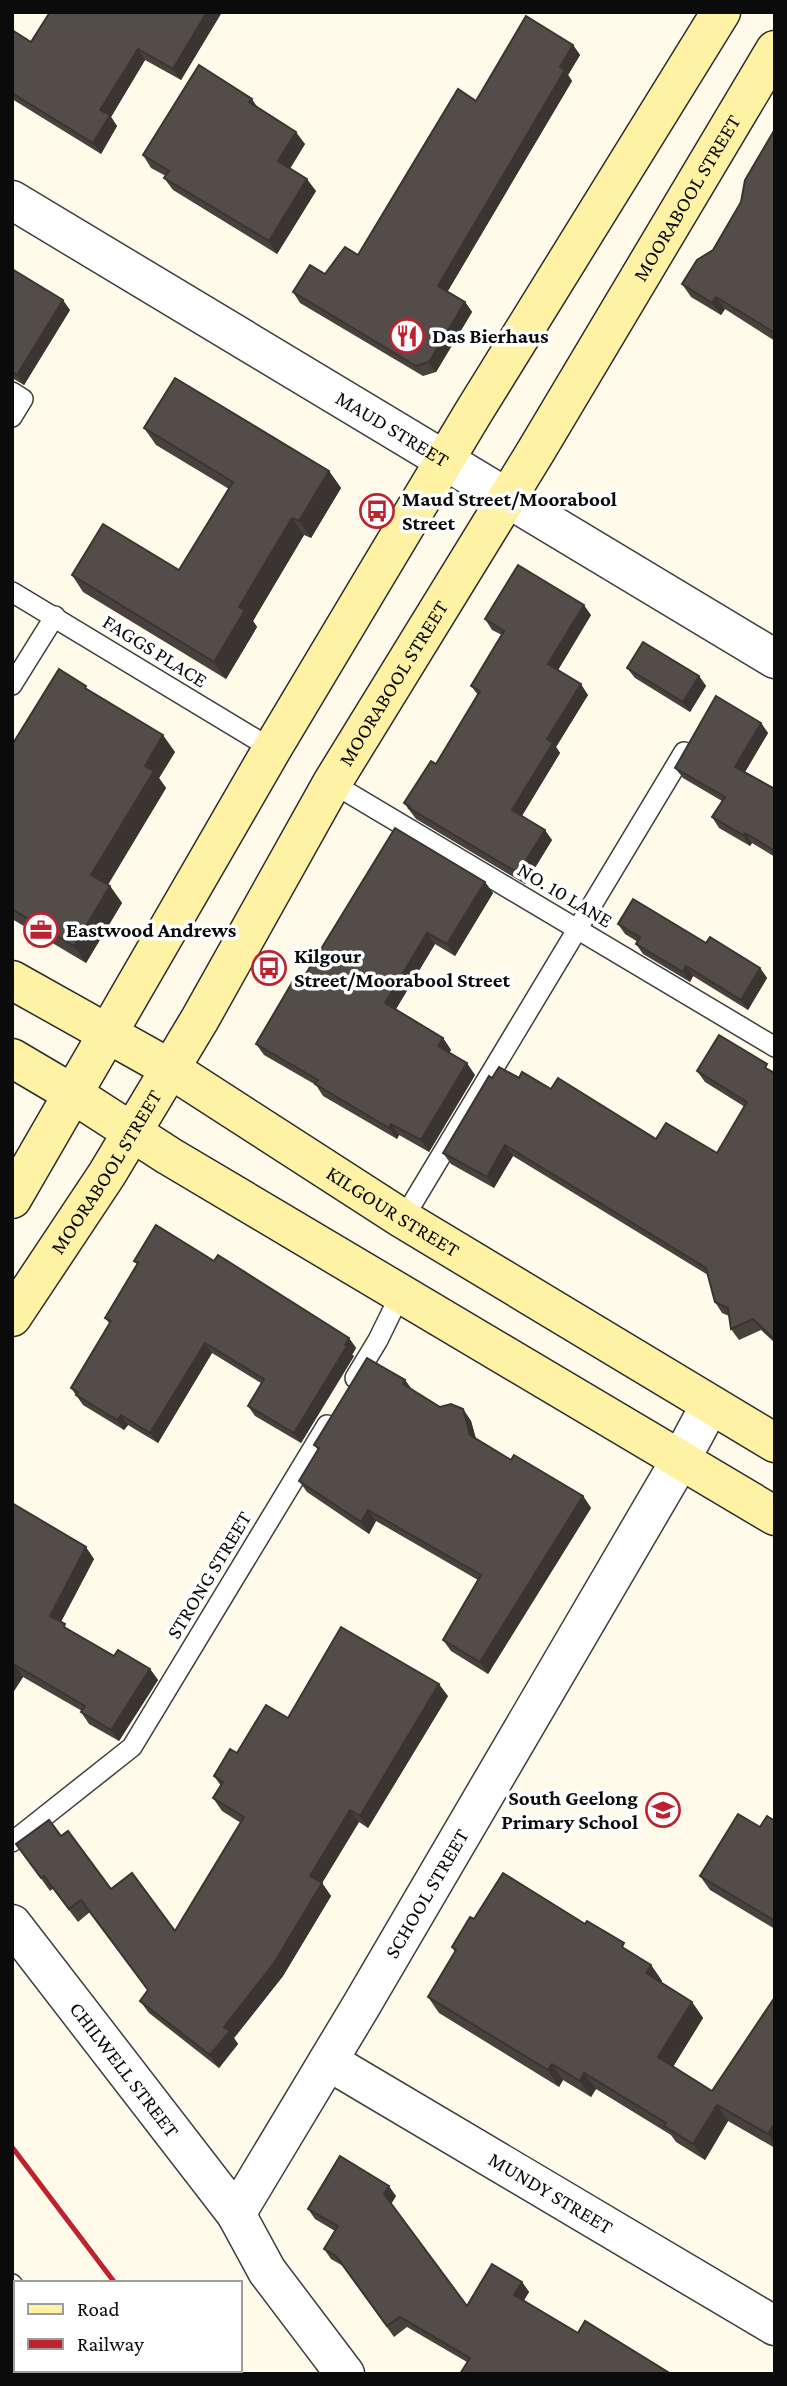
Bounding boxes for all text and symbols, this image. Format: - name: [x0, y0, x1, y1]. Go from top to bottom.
- street label: MOORABOOL STREET: [628, 110, 746, 286]
- restaurant icon: Das Bierhaus: [388, 317, 426, 355]
- place label: Das Bierhaus: [432, 324, 549, 348]
- street label: MAUD STREET: [332, 386, 454, 472]
- place label: Maud Street/Moorabool Street: [402, 487, 617, 535]
- bus stop icon: Maud Street/Moorabool Street: [358, 492, 396, 530]
- street label: MOORABOOL STREET: [333, 596, 454, 770]
- street label: FAGGS PLACE: [98, 609, 212, 693]
- street label: NO. 10 LANE: [513, 857, 617, 933]
- office icon: Eastwood Andrews: [22, 911, 60, 949]
- place label: Eastwood Andrews: [66, 918, 237, 942]
- place label: Kilgour Street/Moorabool Street: [294, 944, 510, 992]
- bus stop icon: Kilgour Street/Moorabool Street: [250, 949, 288, 987]
- street label: MOORABOOL STREET: [45, 1085, 167, 1259]
- street label: KILGOUR STREET: [322, 1161, 464, 1262]
- street label: STRONG STREET: [161, 1506, 257, 1643]
- place label: South Geelong Primary School: [501, 1786, 638, 1834]
- school or university icon: South Geelong Primary School: [644, 1791, 682, 1829]
- street label: SCHOOL STREET: [380, 1824, 474, 1962]
- street label: CHILWELL STREET: [65, 1997, 185, 2143]
- street label: MUNDY STREET: [484, 2147, 618, 2239]
- legend: [14, 2281, 242, 2372]
- text: Road: [77, 2297, 120, 2321]
- text: Railway: [77, 2332, 144, 2356]

